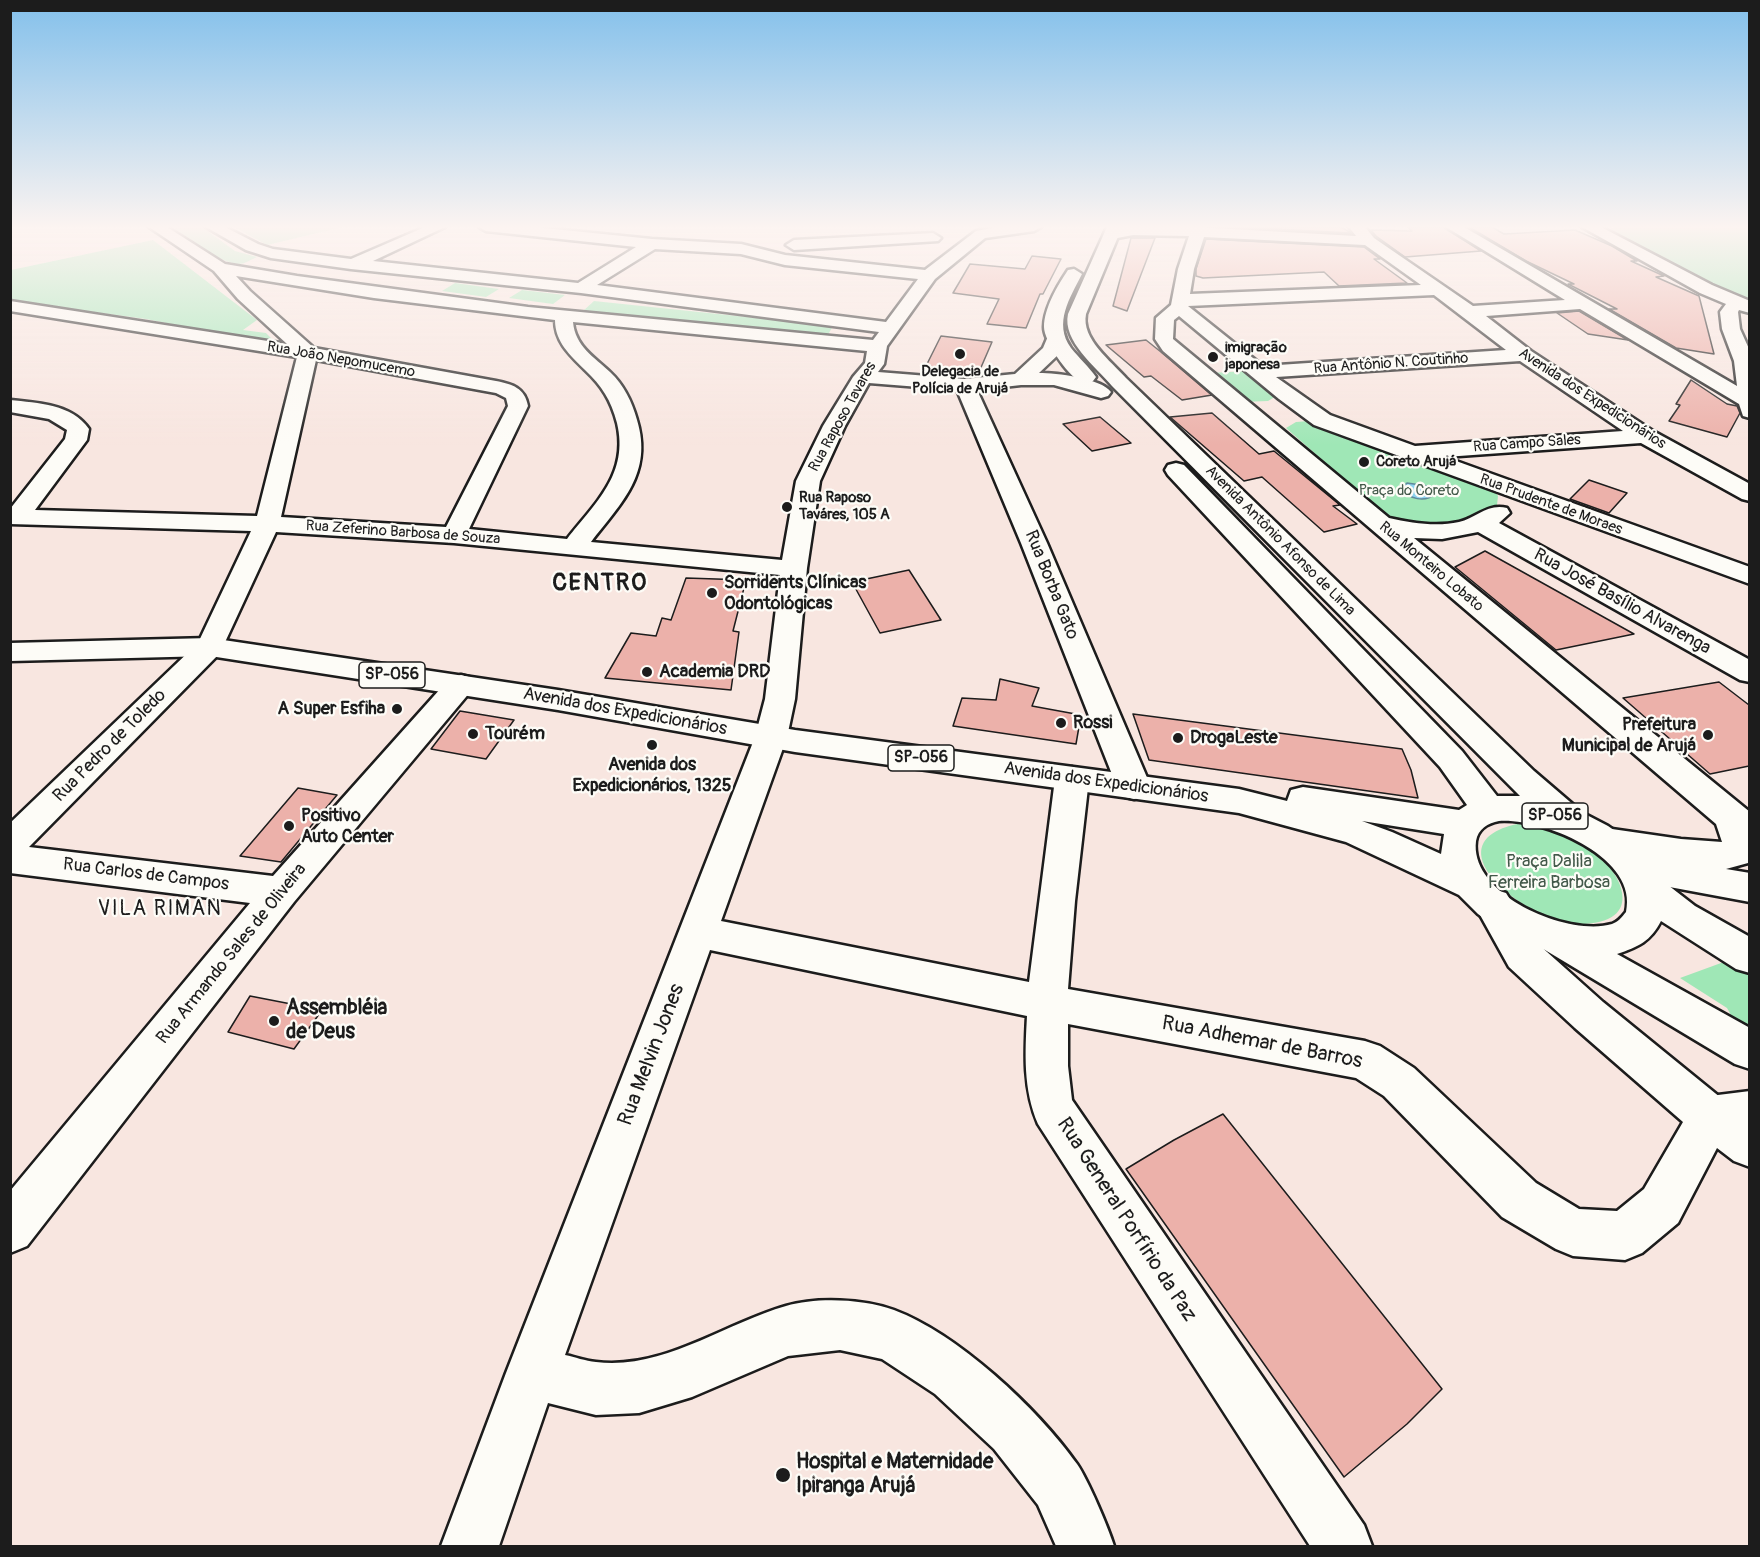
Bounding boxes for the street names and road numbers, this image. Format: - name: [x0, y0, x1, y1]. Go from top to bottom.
- street label: Rua João Nepomucemo: [266, 338, 416, 382]
- street label: Avenida dos Expedicionários: [1515, 345, 1669, 453]
- street label: Rua Antônio N. Coutinho: [1313, 350, 1469, 378]
- street label: Rua Raposo Tavares: [805, 359, 881, 475]
- street label: Rua Campo Sales: [1473, 431, 1581, 457]
- street label: Avenida Antônio Afonso de Lima: [1201, 462, 1359, 620]
- street label: Rua Prudente de Moraes: [1477, 471, 1625, 539]
- street label: Rua Zeferino Barbosa de Souza: [305, 517, 501, 549]
- street label: Rua Monteiro Lobato: [1375, 518, 1487, 616]
- street label: Rua Borba Gato: [1019, 527, 1083, 643]
- street label: Rua José Basílio Alvarenga: [1530, 544, 1714, 660]
- road number: SP-056: [359, 662, 425, 688]
- street label: Avenida dos Expedicionários: [521, 683, 729, 741]
- street label: Rua Pedro de Toledo: [49, 685, 171, 807]
- road number: SP-056: [888, 745, 954, 771]
- street label: Avenida dos Expedicionários: [1002, 758, 1210, 808]
- road number: SP-056: [1522, 803, 1588, 829]
- street label: Rua Carlos de Campos: [62, 854, 230, 896]
- street label: Rua Armando Sales de Oliveira: [152, 859, 312, 1049]
- street label: Rua Melvin Jones: [613, 981, 691, 1129]
- street label: Rua Adhemar de Barros: [1160, 1011, 1364, 1075]
- street label: Rua General Porfírio da Paz: [1051, 1113, 1201, 1327]

